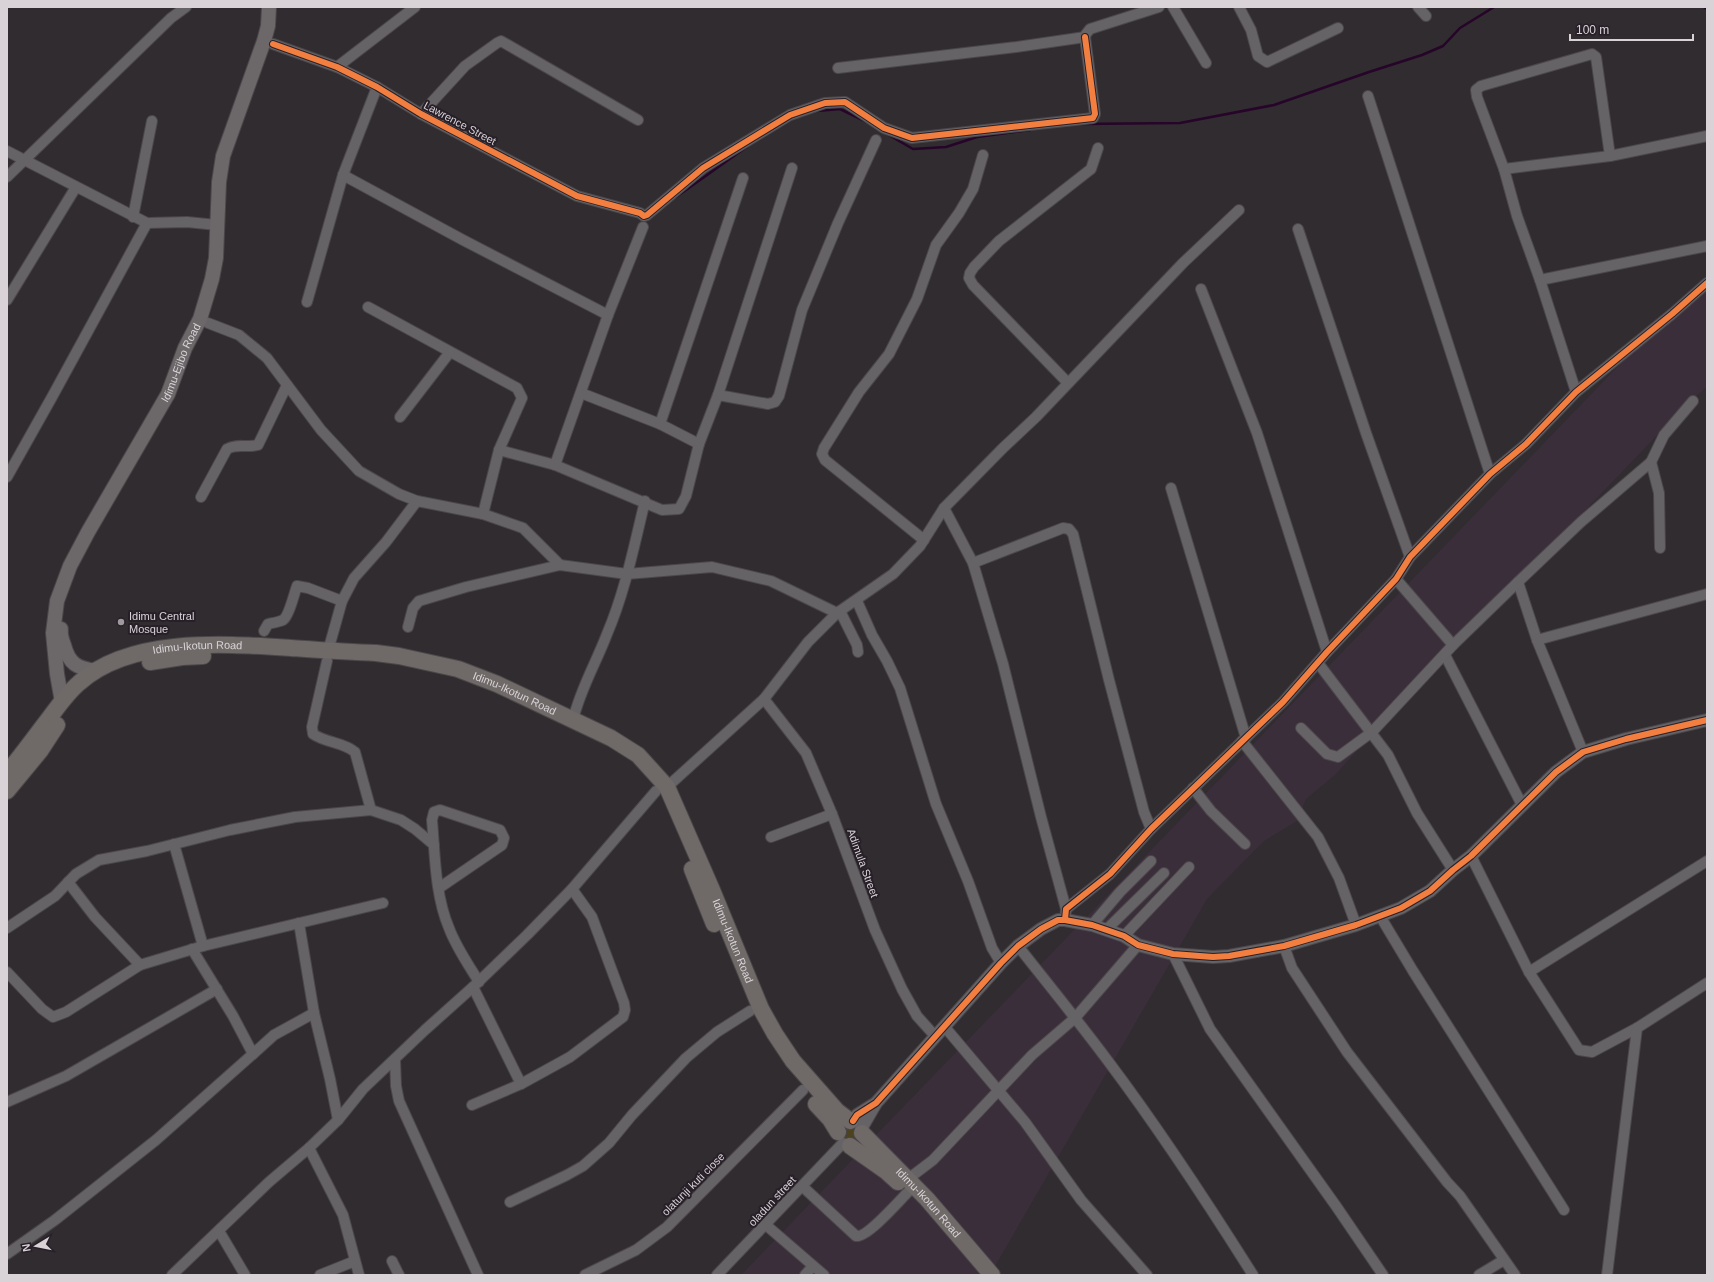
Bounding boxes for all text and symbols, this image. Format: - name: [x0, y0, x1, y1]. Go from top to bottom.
- scale bar: [1570, 16, 1693, 42]
- text: 100 m: [1576, 23, 1609, 37]
- street label: Lawrence Street: [422, 99, 498, 147]
- street label: Idimu-Ejibo Road: [159, 321, 203, 404]
- place label: Idimu Central Mosque: [129, 610, 194, 635]
- marker: Idimu Central Mosque: [116, 617, 126, 627]
- street label: Idimu-Ikotun Road: [152, 639, 243, 656]
- street label: Idimu-Ikotun Road: [471, 669, 558, 717]
- street label: Adimula Street: [845, 827, 881, 899]
- street label: Idimu-Ikotun Road: [710, 897, 756, 985]
- street label: olatunji kuti close: [659, 1150, 727, 1218]
- street label: Idimu-Ikotun Road: [894, 1165, 963, 1240]
- street label: oladun street: [746, 1174, 798, 1228]
- north arrow: [16, 1226, 56, 1266]
- text: N: [20, 1243, 33, 1253]

